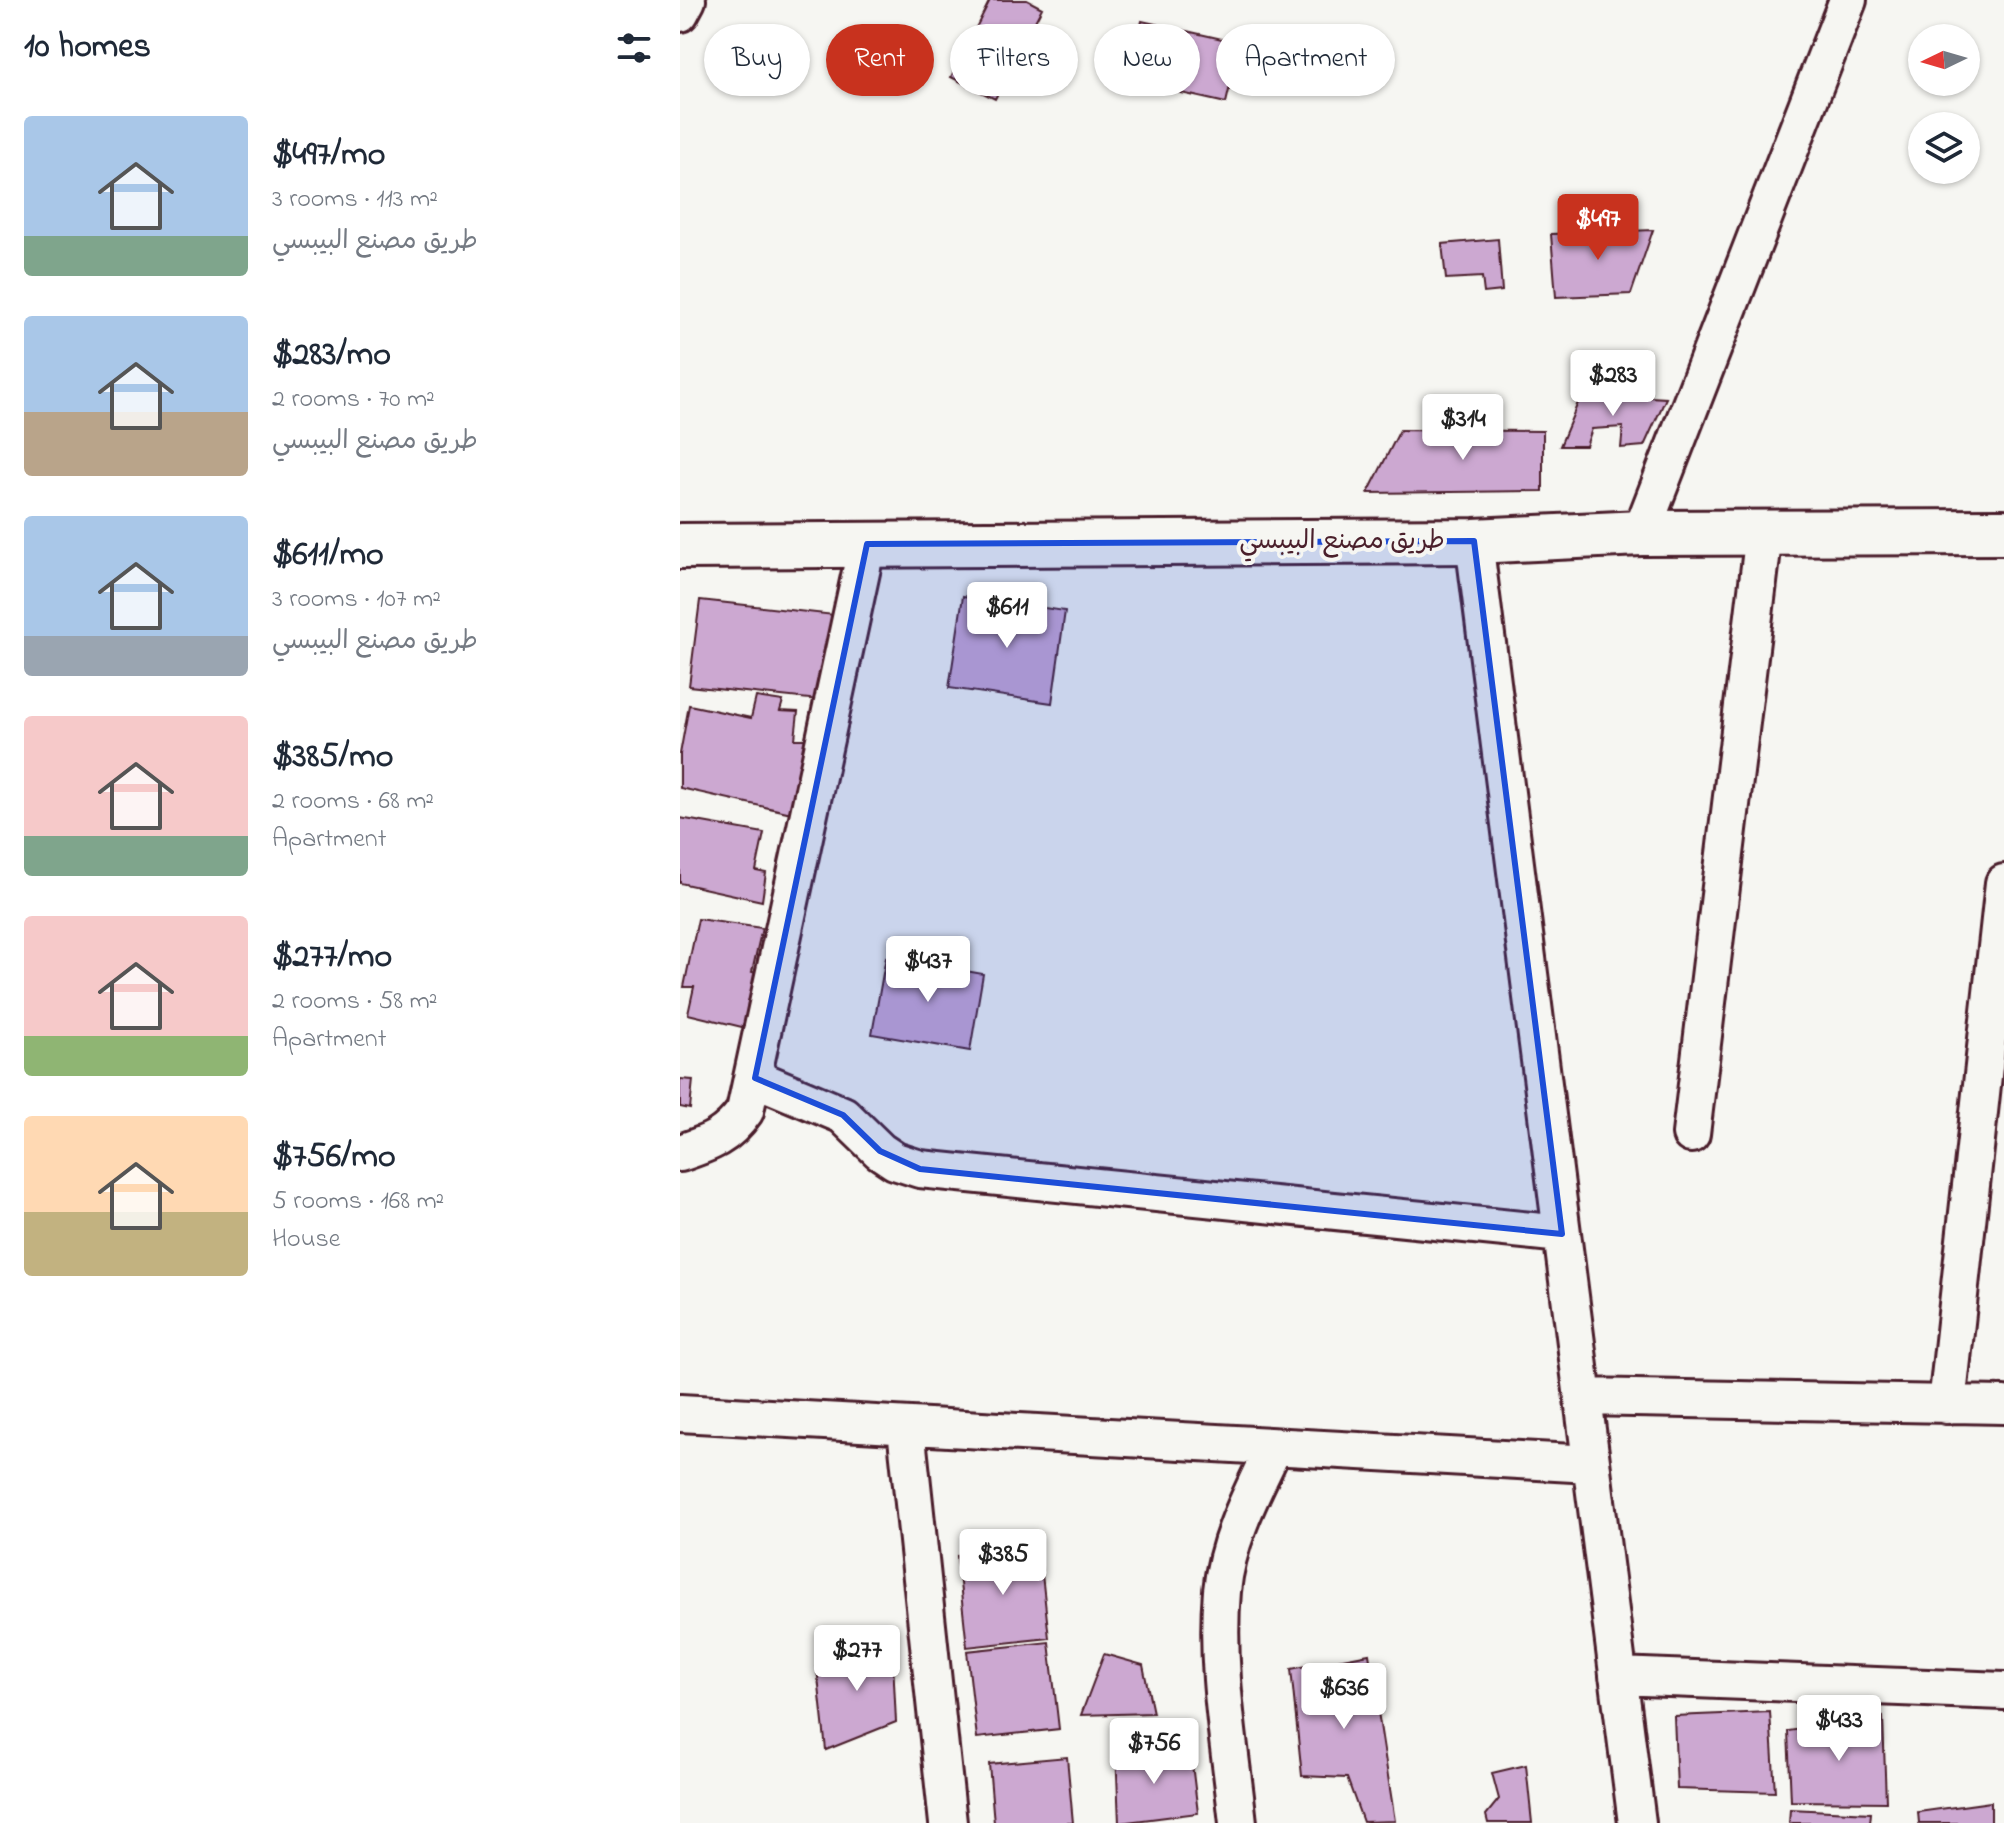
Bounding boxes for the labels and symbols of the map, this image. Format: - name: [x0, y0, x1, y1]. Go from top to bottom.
- north arrow: [1908, 24, 1980, 96]
- pin: $497: [1551, 194, 1645, 262]
- pin: $283: [1566, 350, 1660, 418]
- pin: $314: [1416, 394, 1510, 462]
- street label: طريق مصنع البيبسي: [1239, 523, 1445, 562]
- pin: $611: [960, 582, 1054, 650]
- pin: $437: [881, 936, 975, 1004]
- pin: $385: [956, 1529, 1050, 1597]
- pin: $277: [810, 1625, 904, 1693]
- pin: $636: [1297, 1663, 1391, 1731]
- pin: $433: [1792, 1695, 1886, 1763]
- pin: $756: [1107, 1718, 1201, 1786]

